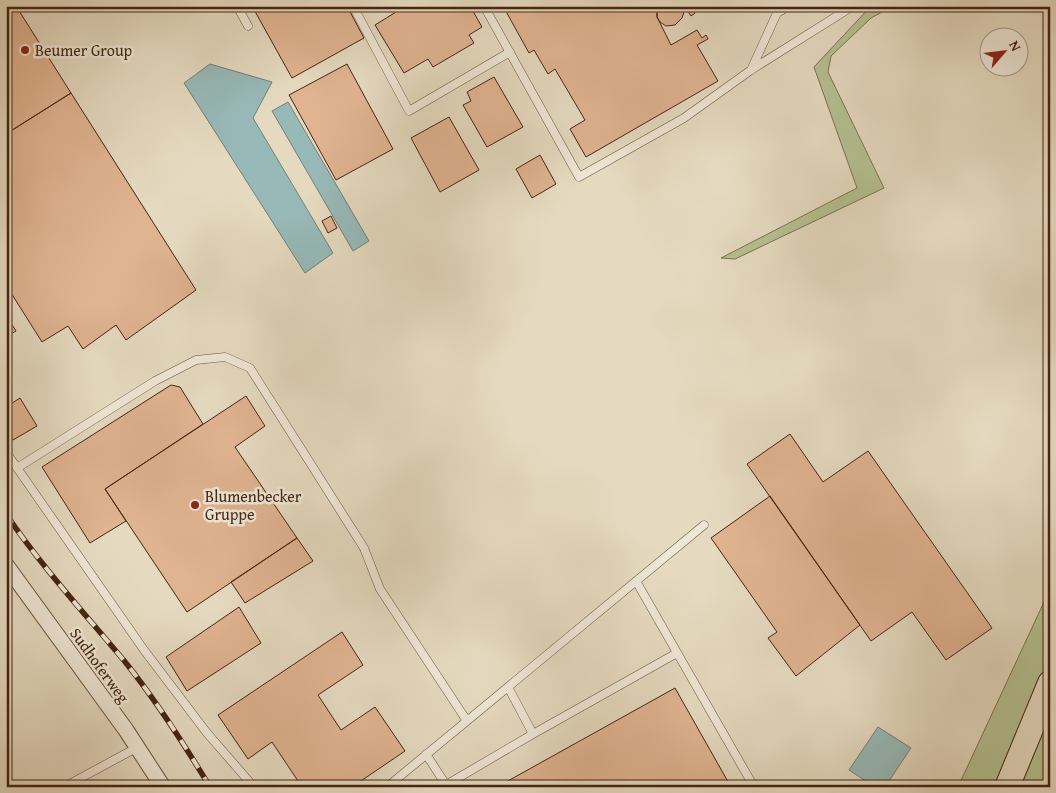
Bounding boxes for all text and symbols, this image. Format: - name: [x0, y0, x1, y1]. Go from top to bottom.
- north arrow: [978, 28, 1028, 78]
- text: N: [1004, 37, 1027, 55]
- place label: Beumer Group: [35, 38, 133, 62]
- marker: Beumer Group: [19, 44, 31, 56]
- place label: Blumenbecker Gruppe: [205, 484, 302, 526]
- marker: Blumenbecker Gruppe: [189, 499, 201, 511]
- street label: Sudhoferweg: [64, 622, 136, 708]

